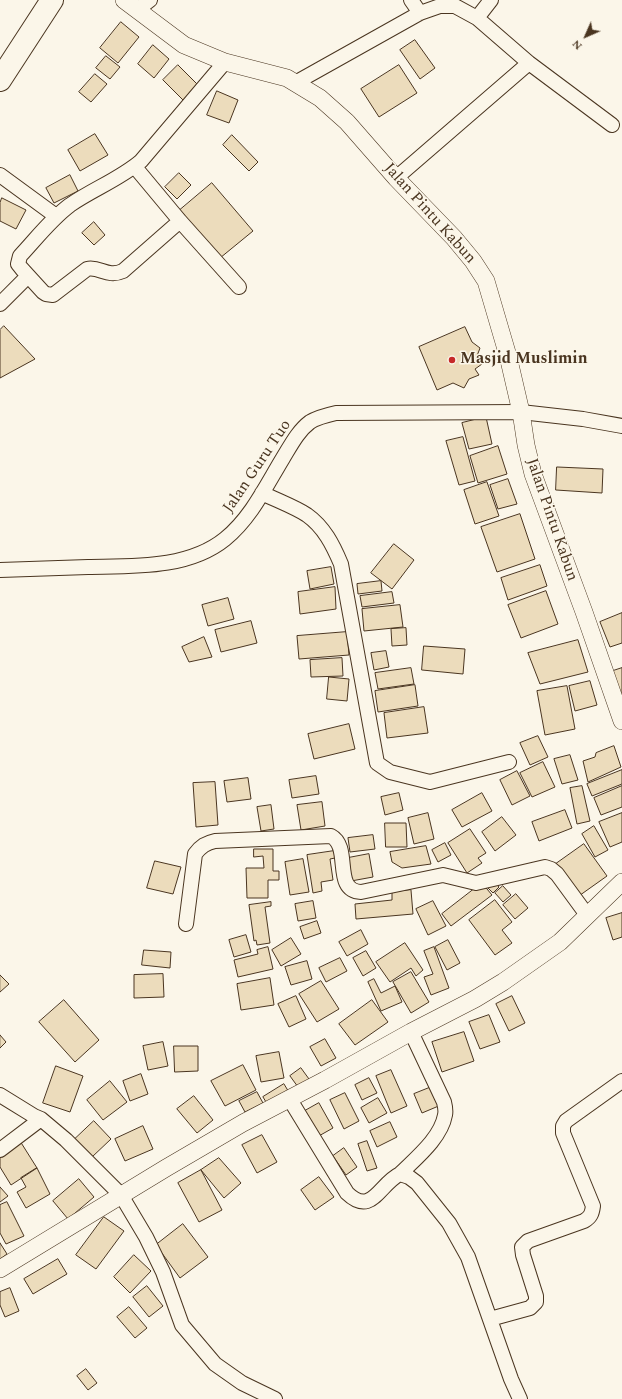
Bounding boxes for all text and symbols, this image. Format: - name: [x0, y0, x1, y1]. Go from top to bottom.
- north arrow: [566, 16, 606, 56]
- text: N: [568, 36, 586, 54]
- street label: Jalan Pintu Kabun: [379, 160, 479, 268]
- place label: Masjid Muslimin: [460, 350, 588, 370]
- marker: Masjid Muslimin: [447, 355, 457, 365]
- street label: Jalan Guru Tuo: [220, 417, 296, 517]
- street label: Jalan Pintu Kabun: [521, 456, 581, 584]

